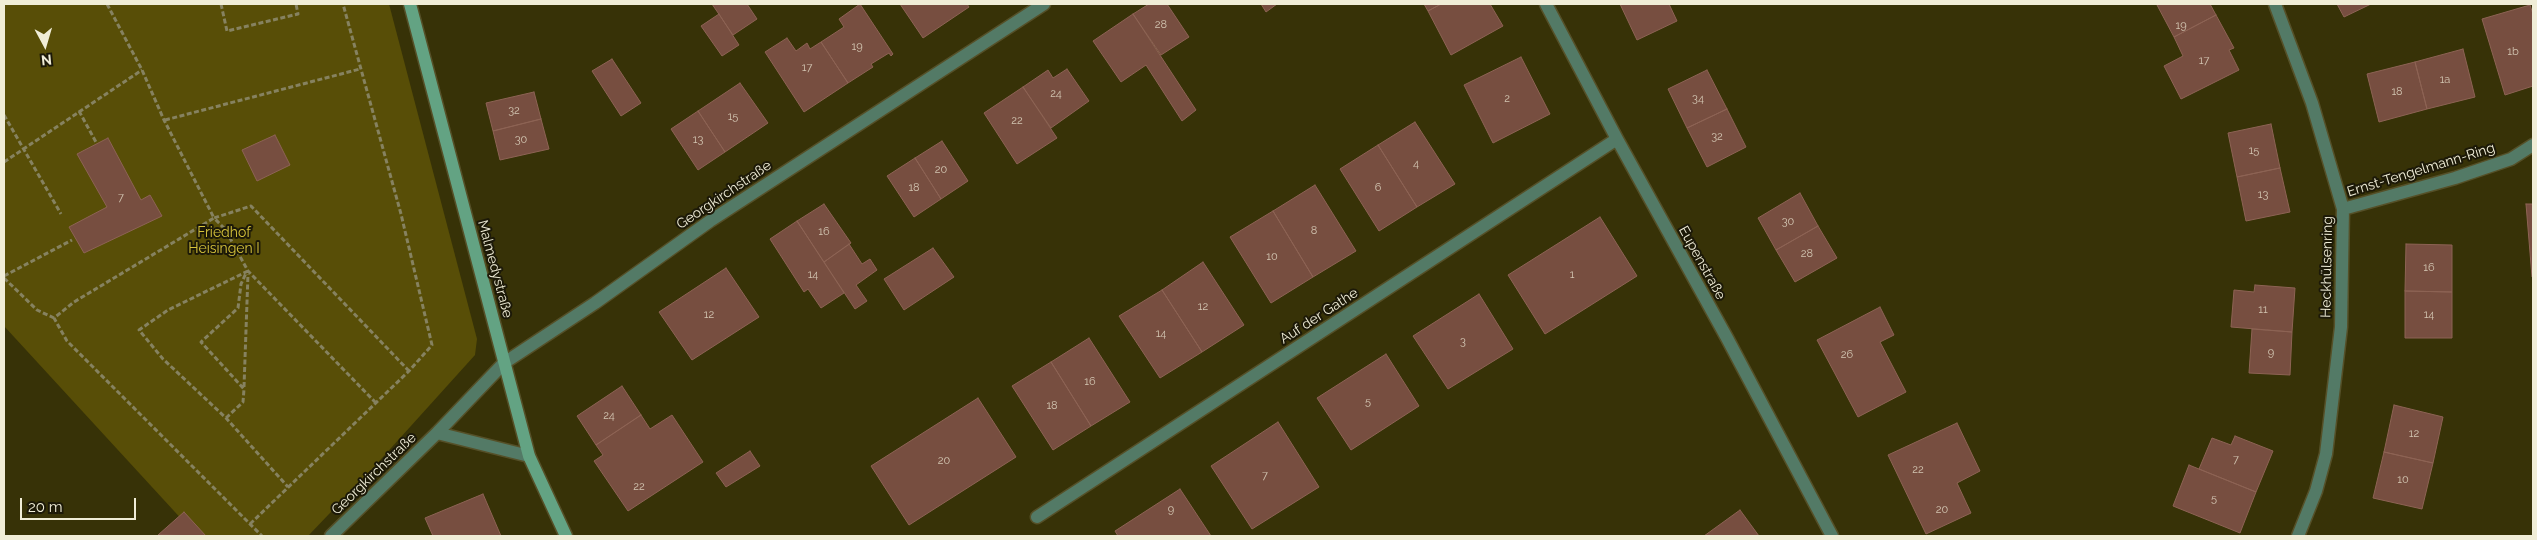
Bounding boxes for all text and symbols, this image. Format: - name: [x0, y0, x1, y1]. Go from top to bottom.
- house number: 28: [1155, 18, 1167, 32]
- house number: 19: [2175, 19, 2187, 33]
- north arrow: [20, 20, 70, 70]
- house number: 19: [851, 40, 863, 54]
- house number: 1b: [2507, 45, 2519, 59]
- text: N: [40, 51, 53, 68]
- house number: 17: [2199, 54, 2209, 68]
- house number: 17: [802, 61, 812, 75]
- house number: 1a: [2440, 73, 2450, 87]
- house number: 18: [2391, 85, 2403, 99]
- house number: 24: [1050, 87, 1062, 101]
- house number: 2: [1504, 92, 1510, 106]
- house number: 34: [1692, 92, 1704, 106]
- house number: 32: [508, 104, 520, 118]
- house number: 15: [728, 110, 738, 124]
- house number: 22: [1011, 114, 1023, 128]
- house number: 32: [1711, 130, 1723, 144]
- house number: 30: [515, 133, 527, 147]
- house number: 13: [693, 133, 703, 147]
- street label: Ernst-Tengelmann-Ring: [2345, 140, 2497, 200]
- house number: 15: [2249, 144, 2259, 158]
- street label: Georgkirchstraße: [673, 157, 775, 233]
- house number: 4: [1413, 157, 1419, 171]
- house number: 20: [935, 163, 947, 177]
- house number: 18: [908, 181, 920, 195]
- house number: 6: [1375, 181, 1381, 195]
- house number: 13: [2258, 188, 2268, 202]
- house number: 7: [118, 191, 124, 205]
- house number: 30: [1782, 215, 1794, 229]
- street label: Heckhülsenring: [2318, 216, 2336, 318]
- street label: Malmedystraße: [474, 218, 516, 320]
- street label: Eupenstraße: [1675, 223, 1729, 303]
- house number: 8: [1311, 224, 1317, 238]
- park label: Friedhof Heisingen I: [188, 225, 260, 258]
- house number: 16: [818, 225, 830, 239]
- house number: 28: [1801, 247, 1813, 261]
- house number: 10: [1266, 250, 1278, 264]
- house number: 16: [2423, 261, 2435, 275]
- house number: 14: [808, 268, 818, 282]
- house number: 1: [1570, 268, 1574, 282]
- street label: Auf der Gathe: [1277, 284, 1361, 348]
- house number: 12: [1198, 300, 1208, 314]
- house number: 11: [2258, 303, 2268, 317]
- house number: 12: [704, 308, 714, 322]
- house number: 14: [2424, 308, 2434, 322]
- house number: 14: [1156, 327, 1166, 341]
- house number: 3: [1460, 335, 1466, 349]
- house number: 9: [2268, 346, 2274, 360]
- house number: 26: [1841, 348, 1853, 362]
- house number: 16: [1084, 375, 1096, 389]
- house number: 5: [1365, 395, 1371, 409]
- house number: 18: [1046, 399, 1058, 413]
- house number: 24: [603, 409, 615, 423]
- house number: 12: [2409, 427, 2419, 441]
- street label: Georgkirchstraße: [328, 429, 420, 519]
- house number: 7: [2233, 453, 2239, 467]
- house number: 20: [938, 454, 950, 468]
- house number: 22: [1912, 463, 1924, 477]
- house number: 7: [1262, 469, 1268, 483]
- house number: 10: [2397, 473, 2409, 487]
- house number: 22: [633, 480, 645, 494]
- scale bar: [22, 488, 139, 520]
- house number: 5: [2211, 492, 2217, 506]
- text: 20 m: [28, 498, 63, 516]
- house number: 9: [1168, 503, 1174, 517]
- house number: 20: [1936, 503, 1948, 517]

